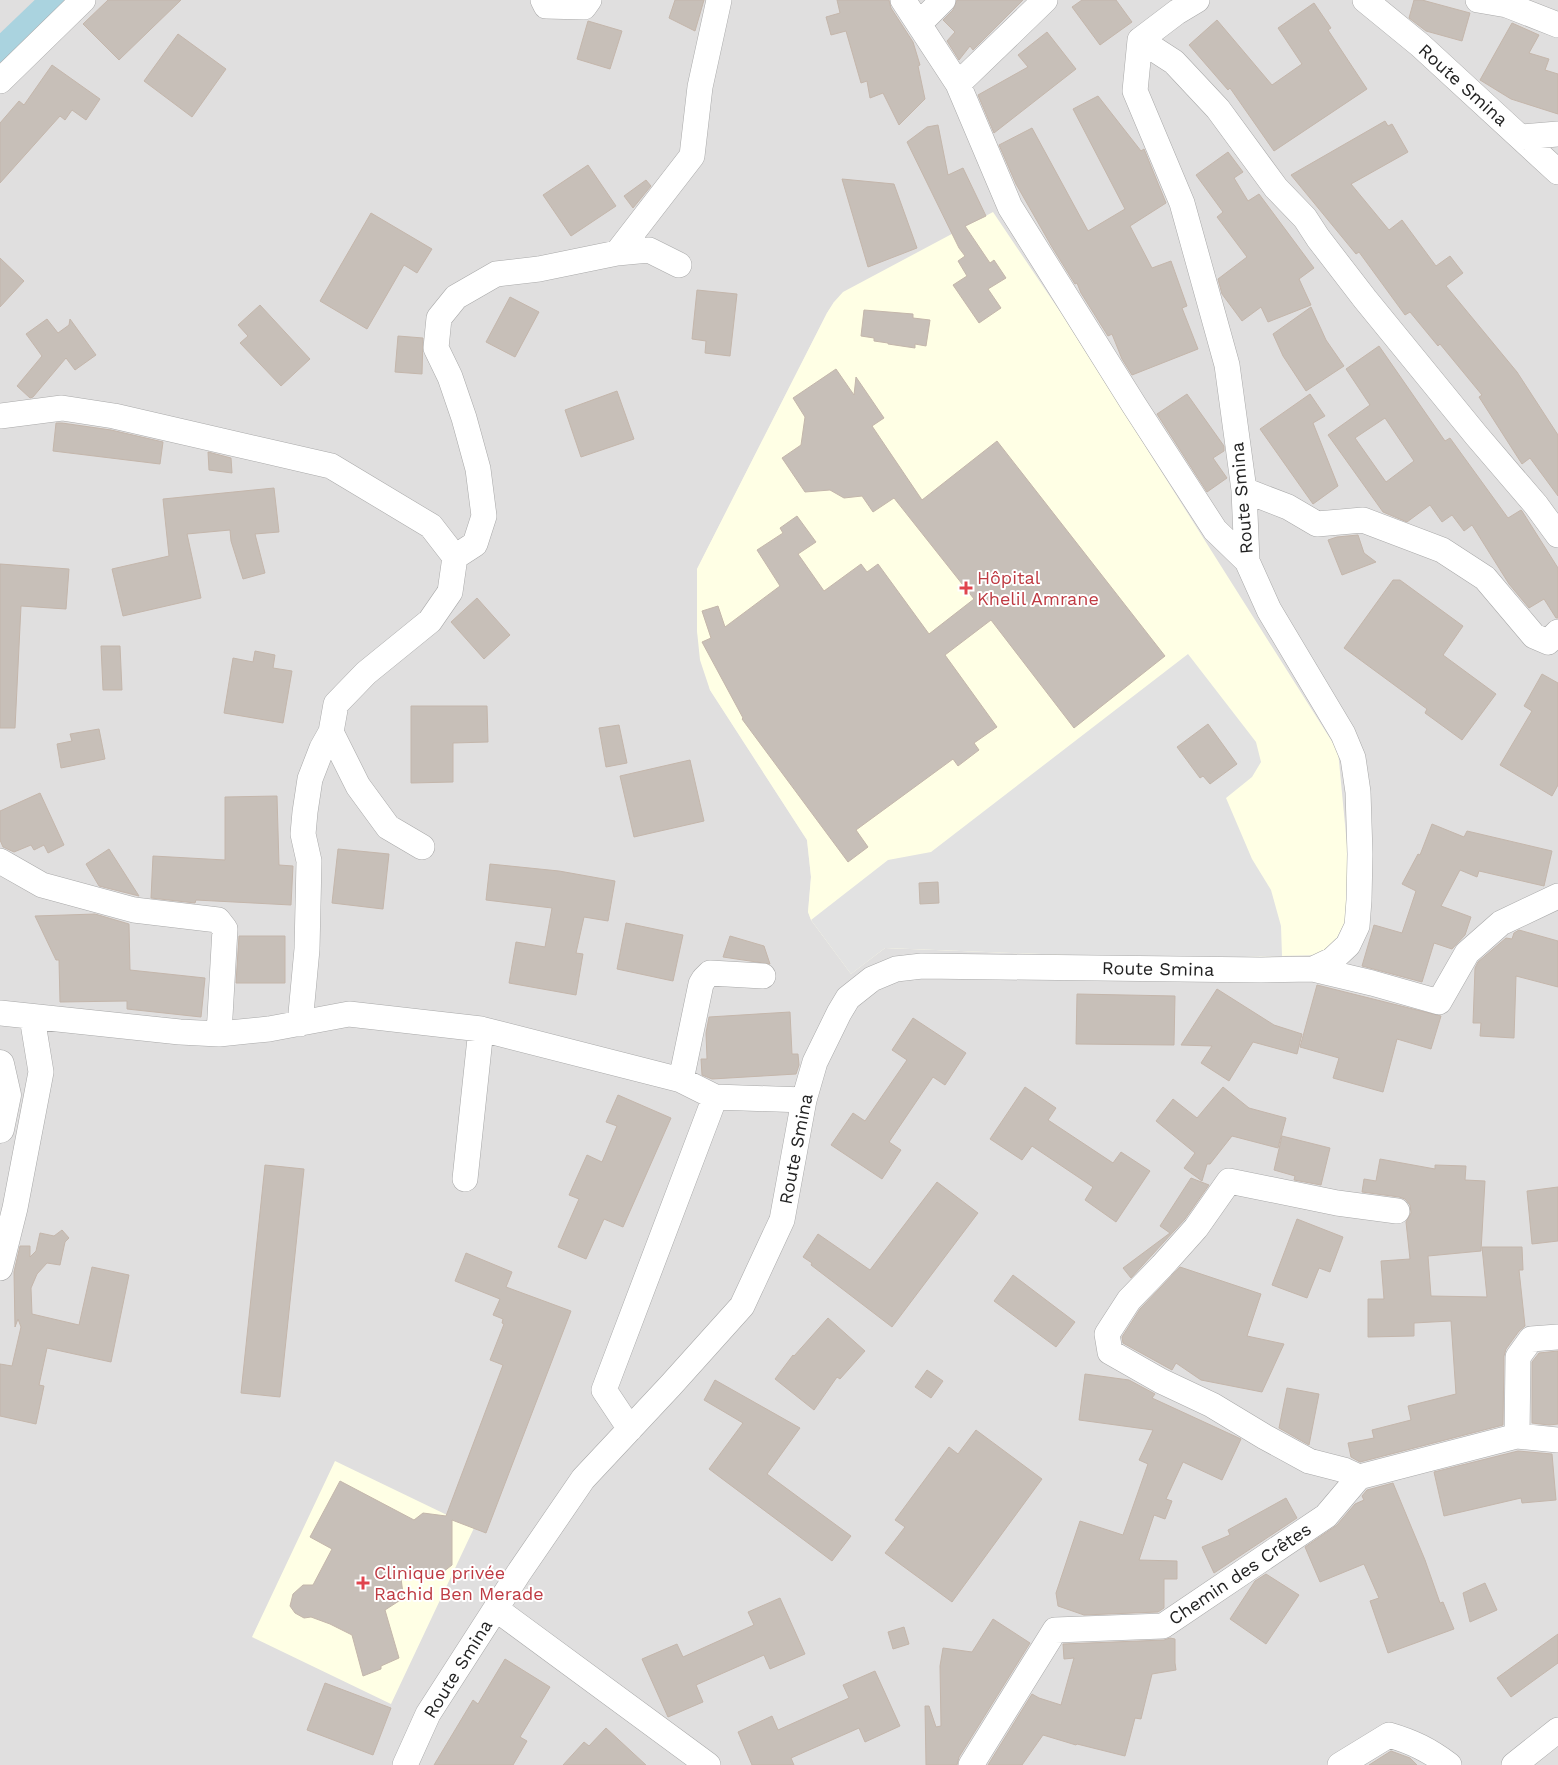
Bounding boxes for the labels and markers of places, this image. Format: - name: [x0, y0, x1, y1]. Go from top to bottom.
- place label: Hôpital Khelil Amrane: [977, 567, 1099, 609]
- marker: Hôpital Khelil Amrane: [959, 581, 973, 595]
- place label: Clinique privée Rachid Ben Merade: [374, 1562, 544, 1604]
- marker: Clinique privée Rachid Ben Merade: [356, 1576, 370, 1590]

